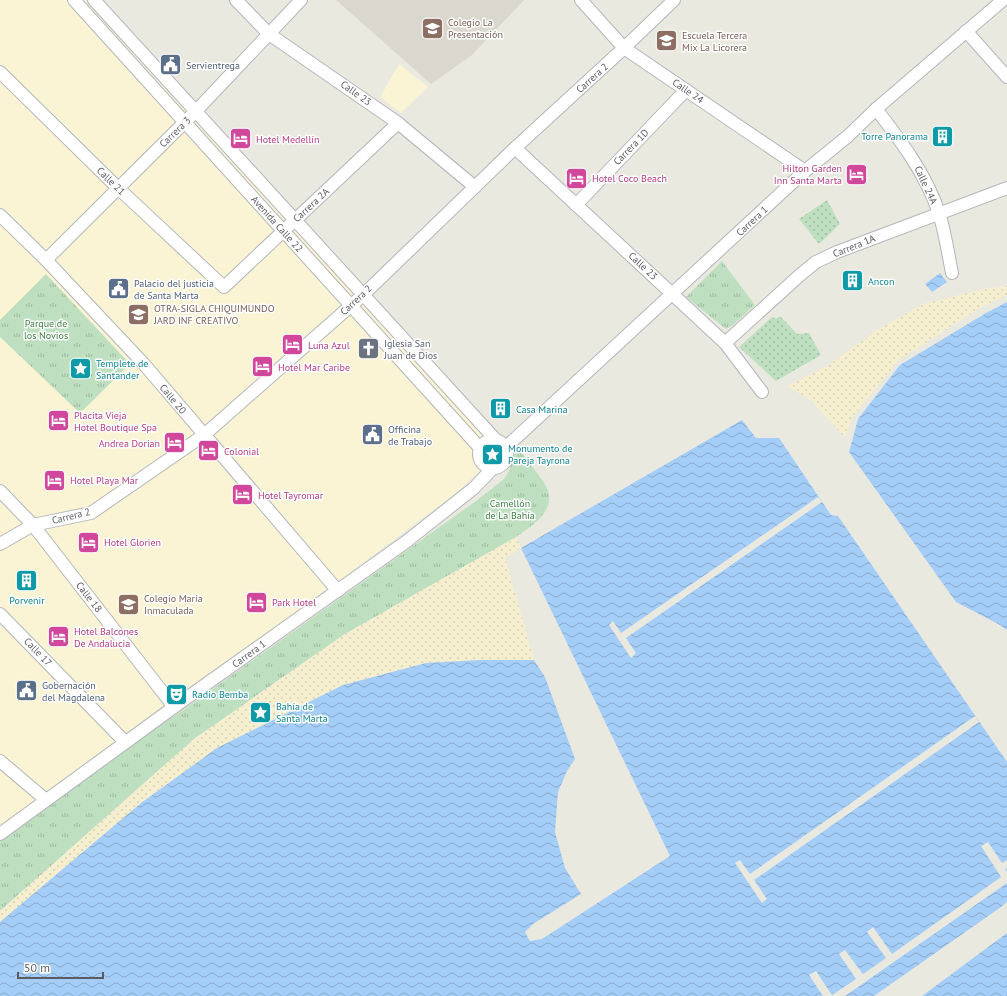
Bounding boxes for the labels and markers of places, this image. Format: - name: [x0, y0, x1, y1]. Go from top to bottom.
- school or university icon: Colegio La Presentación: [419, 15, 445, 41]
- place label: Colegio La Presentación: [448, 16, 503, 41]
- school or university icon: Escuela Tercera Mix La Licorera: [654, 28, 680, 54]
- place label: Escuela Tercera Mix La Licorera: [682, 29, 747, 54]
- public building icon: Servientrega: [158, 52, 184, 78]
- place label: Servientrega: [186, 59, 240, 72]
- building icon: Torre Panorama: [930, 123, 956, 149]
- hotel icon: Hotel Medellín: [227, 126, 253, 152]
- place label: Torre Panorama: [861, 130, 928, 143]
- place label: Hotel Medellín: [256, 133, 319, 146]
- hotel icon: Hilton Garden Inn Santa Marta: [844, 161, 870, 187]
- place label: Hilton Garden Inn Santa Marta: [774, 162, 842, 187]
- hotel icon: Hotel Coco Beach: [564, 165, 590, 191]
- place label: Hotel Coco Beach: [592, 172, 667, 185]
- building icon: Ancon: [840, 268, 866, 294]
- place label: Ancon: [868, 275, 894, 288]
- public building icon: Palacio del justicia de Santa Marta: [105, 276, 131, 302]
- place label: Palacio del justicia de Santa Marta: [134, 277, 214, 302]
- school or university icon: OTRA-SIGLA CHIQUIMUNDO JARD INF CREATIVO: [126, 301, 152, 327]
- place label: OTRA-SIGLA CHIQUIMUNDO JARD INF CREATIVO: [153, 302, 275, 327]
- hotel icon: Luna Azul: [279, 332, 305, 358]
- church icon: Iglesia San Juan de Dios: [355, 336, 381, 362]
- place label: Iglesia San Juan de Dios: [383, 337, 437, 362]
- place label: Luna Azul: [308, 339, 350, 352]
- hotel icon: Hotel Mar Caribe: [250, 354, 276, 380]
- place icon: Templete de Santander: [67, 356, 93, 382]
- place label: Templete de Santander: [96, 357, 148, 382]
- place label: Hotel Mar Caribe: [278, 361, 350, 374]
- building icon: Casa Marina: [488, 396, 514, 422]
- place label: Casa Marina: [516, 403, 568, 416]
- hotel icon: Placita Vieja Hotel Boutique Spa: [46, 408, 72, 434]
- place label: Placita Vieja Hotel Boutique Spa: [74, 409, 157, 434]
- public building icon: Officina de Trabajo: [359, 422, 385, 448]
- place label: Officina de Trabajo: [388, 423, 432, 448]
- hotel icon: Andrea Dorian: [162, 430, 188, 456]
- place label: Andrea Dorian: [99, 437, 160, 450]
- hotel icon: Colonial: [195, 438, 221, 464]
- place icon: Monumento de Pareja Tayrona: [479, 441, 505, 467]
- place label: Monumento de Pareja Tayrona: [508, 442, 573, 467]
- place label: Colonial: [224, 445, 259, 458]
- hotel icon: Hotel Playa Mar: [41, 467, 67, 493]
- place label: Hotel Playa Mar: [70, 474, 139, 487]
- hotel icon: Hotel Tayromar: [229, 482, 255, 508]
- place label: Hotel Tayromar: [258, 489, 324, 502]
- hotel icon: Hotel Glorien: [75, 529, 101, 555]
- place label: Hotel Glorien: [104, 536, 161, 549]
- building icon: Porvenir: [14, 567, 40, 593]
- hotel icon: Park Hotel: [243, 589, 269, 615]
- school or university icon: Colegio María Inmaculada: [115, 591, 141, 617]
- place label: Colegio María Inmaculada: [144, 592, 203, 617]
- place label: Porvenir: [9, 594, 45, 607]
- place label: Park Hotel: [272, 596, 316, 609]
- hotel icon: Hotel Balcones De Andalucia: [46, 624, 72, 650]
- place label: Hotel Balcones De Andalucia: [74, 625, 138, 650]
- public building icon: Gobernación del Magdalena: [13, 678, 39, 704]
- place label: Gobernación del Magdalena: [42, 679, 105, 704]
- theatre icon: Radio Bemba: [163, 681, 189, 707]
- place label: Radio Bemba: [192, 688, 248, 701]
- place icon: Bahía de Santa Marta: [248, 699, 274, 725]
- place label: Bahía de Santa Marta: [276, 700, 328, 725]

